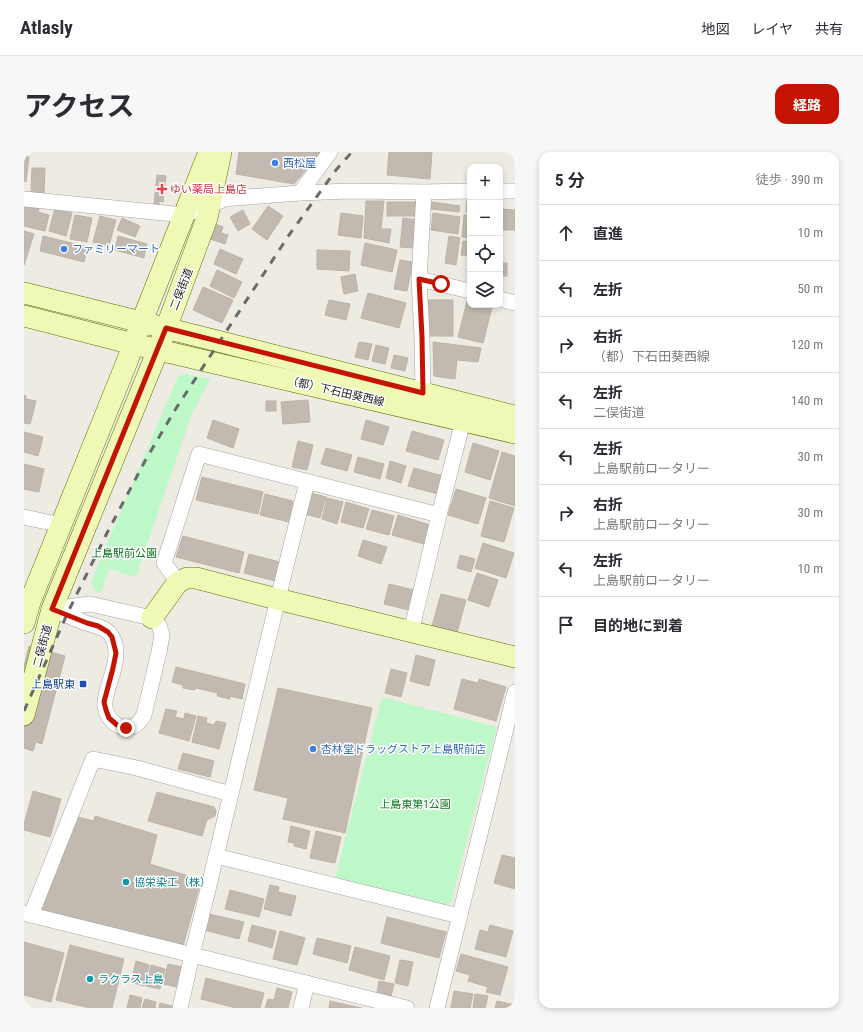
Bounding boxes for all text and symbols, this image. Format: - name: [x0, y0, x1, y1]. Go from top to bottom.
- text: Atlasly: [20, 16, 73, 39]
- text: 地図: [701, 21, 729, 37]
- text: レイヤ: [751, 21, 793, 37]
- text: 共有: [815, 21, 843, 37]
- button: 経路: [775, 84, 839, 124]
- text: アクセス: [24, 90, 135, 123]
- place label: 西松屋: [283, 157, 316, 170]
- marker: 西松屋: [270, 158, 280, 168]
- map controls: [467, 164, 503, 308]
- button: +: [467, 164, 503, 200]
- text: 5 分: [555, 170, 585, 190]
- text: 徒歩 · 390 m: [756, 172, 823, 187]
- place label: ゆい薬局上島店: [170, 183, 247, 196]
- marker: ゆい薬局上島店: [157, 184, 167, 194]
- button: −: [467, 200, 503, 236]
- icon: ahead: [555, 222, 577, 244]
- text: 直進: [593, 225, 623, 243]
- text: 10 m: [797, 225, 823, 240]
- button: locate: [467, 236, 503, 272]
- place label: ファミリーマート: [72, 243, 160, 256]
- marker: ファミリーマート: [59, 244, 69, 254]
- street label: 二俣街道: [168, 266, 195, 312]
- button: layers: [467, 272, 503, 308]
- route start: [432, 275, 450, 293]
- icon: left: [555, 278, 577, 300]
- text: 左折: [593, 281, 623, 299]
- text: 50 m: [797, 281, 823, 296]
- text: 右折: [593, 328, 623, 346]
- icon: right: [555, 334, 577, 356]
- text: 120 m: [791, 337, 823, 352]
- text: （都）下石田葵西線: [593, 349, 710, 364]
- street label: （都）下石田葵西線: [286, 374, 386, 409]
- text: 左折: [593, 384, 623, 402]
- icon: left: [555, 390, 577, 412]
- text: 140 m: [791, 393, 823, 408]
- text: 二俣街道: [593, 405, 645, 420]
- text: 左折: [593, 440, 623, 458]
- icon: left: [555, 446, 577, 468]
- text: 30 m: [797, 449, 823, 464]
- text: 上島駅前ロータリー: [593, 461, 710, 476]
- text: 右折: [593, 496, 623, 514]
- icon: right: [555, 502, 577, 524]
- text: 30 m: [797, 505, 823, 520]
- text: 上島駅前ロータリー: [593, 517, 710, 532]
- park label: 上島駅前公園: [91, 547, 157, 560]
- text: 左折: [593, 552, 623, 570]
- icon: left: [555, 558, 577, 580]
- text: 10 m: [797, 561, 823, 576]
- text: 上島駅前ロータリー: [593, 573, 710, 588]
- icon: arrive: [555, 614, 577, 636]
- text: 目的地に到着: [593, 617, 683, 635]
- street label: 二俣街道: [31, 623, 54, 669]
- place label: 上島駅東: [31, 678, 75, 691]
- marker: 上島駅東: [78, 679, 88, 689]
- route end: [117, 719, 135, 737]
- place label: 杏林堂ドラッグストア上島駅前店: [321, 743, 486, 756]
- marker: 杏林堂ドラッグストア上島駅前店: [308, 744, 318, 754]
- park label: 上島東第1公園: [379, 798, 451, 811]
- place label: 協栄染工（株）: [134, 876, 211, 889]
- marker: 協栄染工（株）: [121, 877, 131, 887]
- place label: ラクラス上島: [98, 973, 164, 986]
- marker: ラクラス上島: [85, 974, 95, 984]

